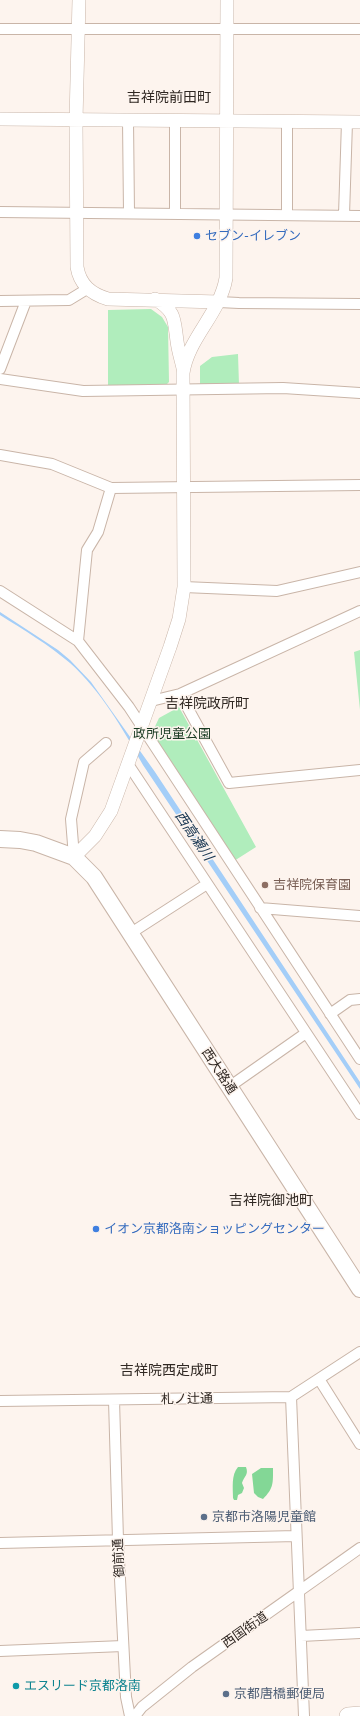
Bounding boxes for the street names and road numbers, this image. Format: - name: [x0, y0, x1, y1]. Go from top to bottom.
- street label: 西大路通: [198, 1045, 240, 1097]
- street label: 札ノ辻通: [161, 1391, 213, 1407]
- street label: 御前通: [110, 1538, 128, 1578]
- street label: 西国街道: [219, 1609, 271, 1651]

